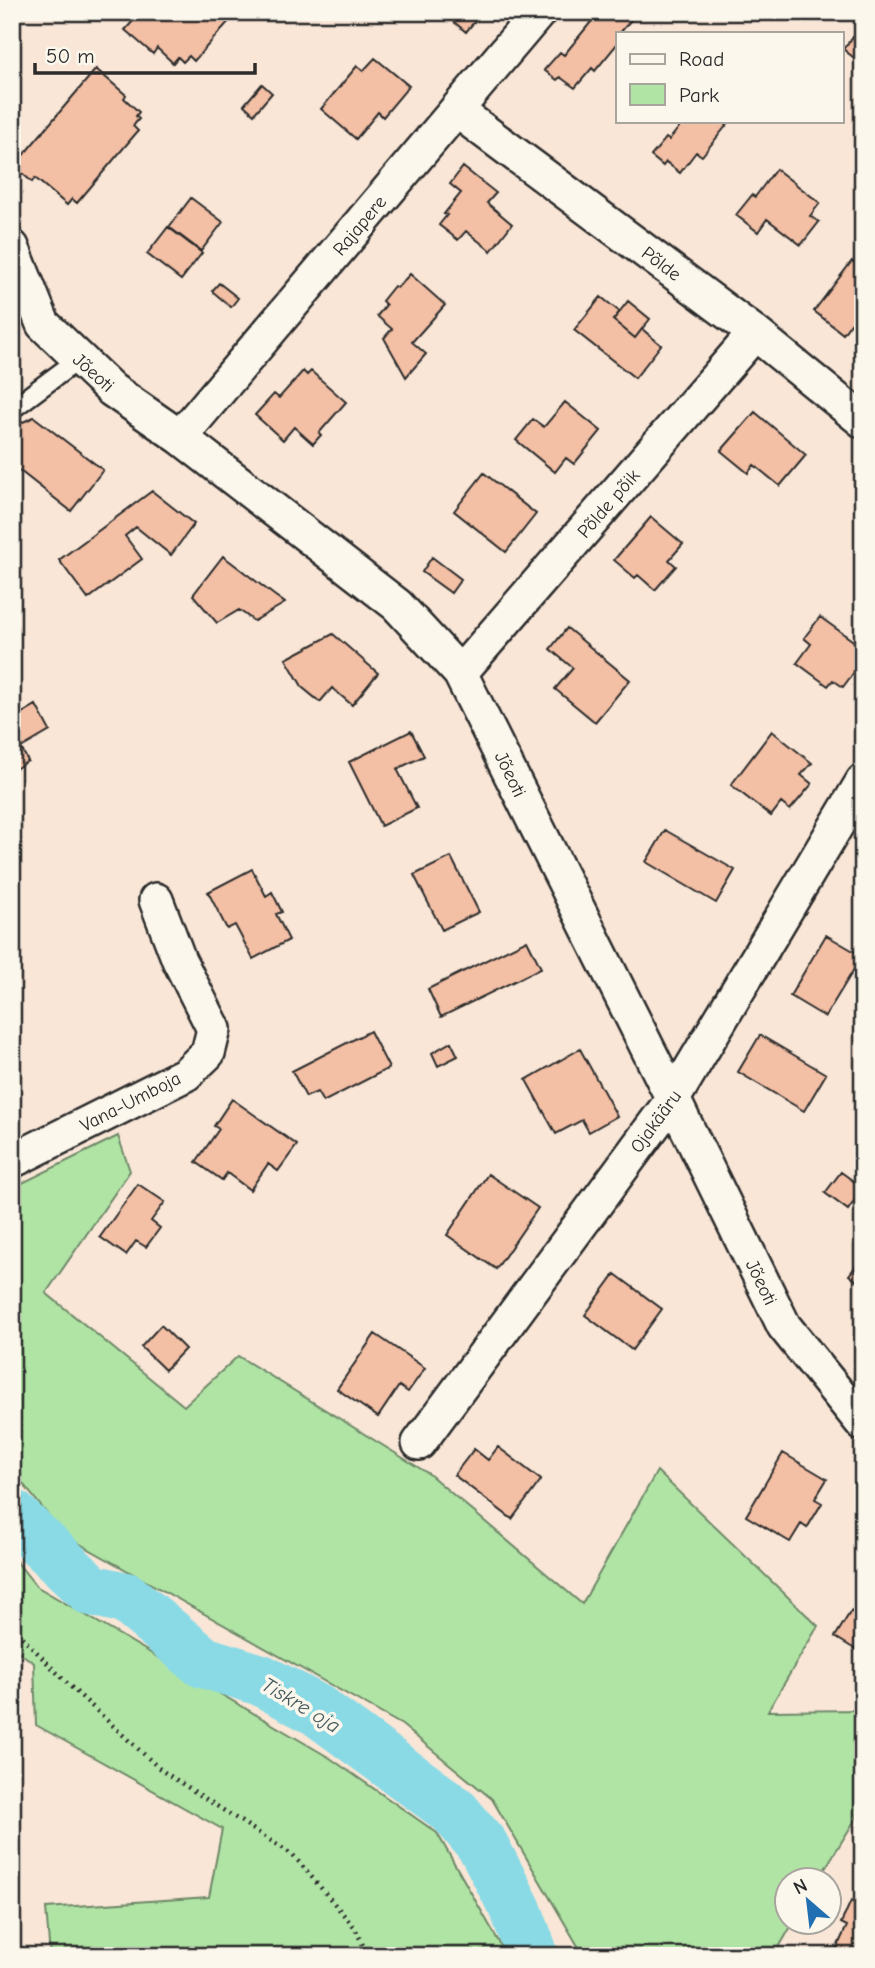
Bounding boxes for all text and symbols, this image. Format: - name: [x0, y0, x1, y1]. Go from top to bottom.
- scale bar: [35, 32, 256, 76]
- legend: [616, 32, 844, 122]
- text: 50 m: [46, 44, 95, 68]
- text: Road: [679, 47, 724, 71]
- text: Park: [679, 83, 719, 107]
- street label: Rajapere: [328, 191, 391, 260]
- street label: Põlde: [637, 242, 685, 286]
- street label: Jõeoti: [68, 349, 118, 397]
- street label: Põlde põik: [573, 464, 645, 542]
- street label: Jõeoti: [490, 748, 530, 801]
- street label: Vana-Umboja: [76, 1067, 185, 1137]
- street label: Ojakääru: [626, 1086, 686, 1157]
- street label: Jõeoti: [741, 1256, 781, 1309]
- water label: Tiskre oja: [257, 1672, 345, 1738]
- north arrow: [774, 1867, 844, 1937]
- text: N: [790, 1874, 811, 1899]

